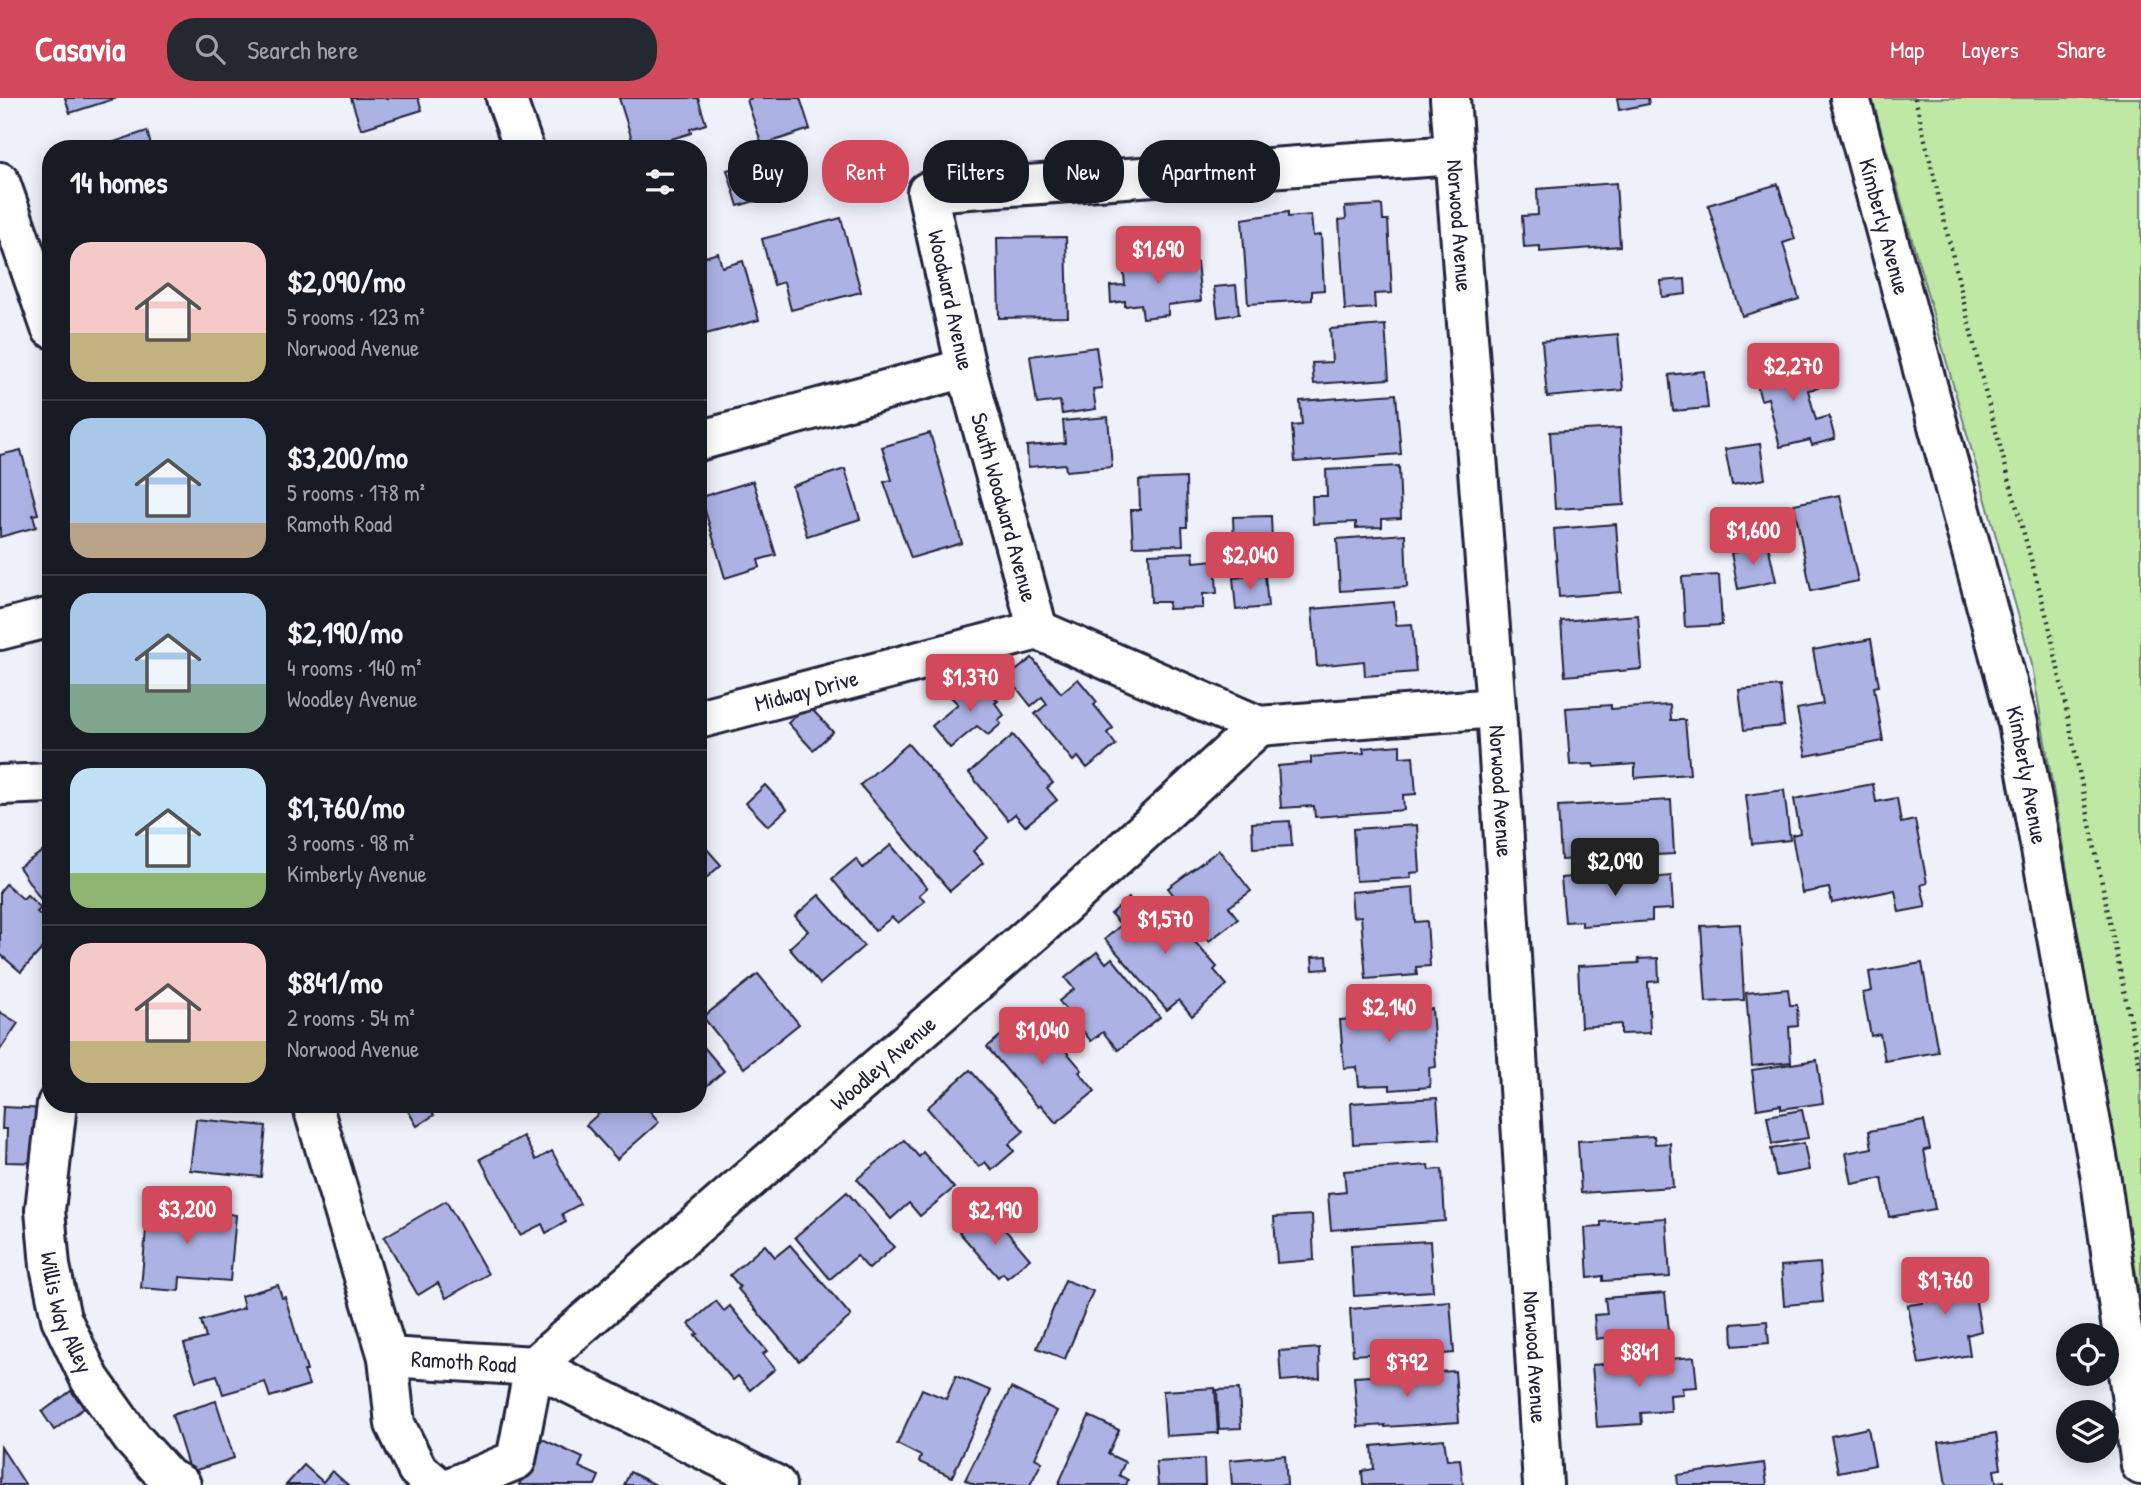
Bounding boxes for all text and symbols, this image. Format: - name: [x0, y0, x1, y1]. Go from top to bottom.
- search box: [167, 18, 657, 81]
- text: Casavia: [35, 27, 125, 71]
- icon: search: [191, 30, 229, 68]
- text: Search here: [247, 32, 358, 67]
- text: Map: [1890, 33, 1924, 65]
- text: Layers: [1962, 33, 2019, 65]
- text: Share: [2057, 33, 2106, 65]
- chip: Buy: [728, 140, 808, 203]
- chip: Rent: [822, 140, 909, 203]
- chip: Filters: [923, 140, 1029, 203]
- chip: New: [1043, 140, 1124, 203]
- chip: Apartment: [1138, 140, 1280, 203]
- street label: Kimberly Avenue: [1852, 155, 1918, 298]
- street label: Norwood Avenue: [1440, 158, 1481, 293]
- text: 14 homes: [70, 162, 168, 202]
- icon: filters: [641, 163, 679, 201]
- pin: $1,690: [1101, 226, 1215, 286]
- street label: Woodward Avenue: [921, 227, 982, 373]
- text: $1,690: [1132, 233, 1184, 264]
- text: $2,090/mo: [287, 261, 405, 301]
- icon: home: [126, 270, 210, 354]
- text: 5 rooms · 123 m²: [287, 301, 425, 332]
- text: Norwood Avenue: [287, 332, 419, 363]
- pin: $2,270: [1736, 344, 1850, 403]
- text: $2,270: [1763, 350, 1823, 381]
- street label: South Woodward Avenue: [964, 409, 1046, 605]
- text: $3,200/mo: [287, 437, 408, 477]
- icon: home: [126, 446, 210, 530]
- text: 5 rooms · 178 m²: [287, 477, 425, 508]
- text: Ramoth Road: [287, 508, 392, 539]
- pin: $1,600: [1696, 508, 1810, 567]
- text: $1,600: [1726, 514, 1780, 545]
- pin: $2,040: [1193, 532, 1307, 592]
- text: $2,040: [1222, 539, 1278, 570]
- text: $2,190/mo: [287, 612, 403, 652]
- icon: home: [126, 621, 210, 705]
- text: 4 rooms · 140 m²: [287, 652, 421, 683]
- pin: $1,370: [913, 654, 1027, 714]
- text: $1,370: [942, 661, 998, 692]
- street label: Midway Drive: [751, 662, 861, 719]
- text: Woodley Avenue: [287, 683, 417, 714]
- street label: Kimberly Avenue: [1999, 702, 2056, 846]
- street label: Norwood Avenue: [1482, 724, 1521, 858]
- text: $1,760/mo: [287, 787, 405, 827]
- icon: home: [126, 796, 210, 880]
- text: 3 rooms · 98 m²: [287, 827, 414, 858]
- pin: $2,090: [1558, 838, 1672, 898]
- text: $2,090: [1587, 845, 1643, 876]
- text: Kimberly Avenue: [287, 858, 427, 889]
- pin: $1,570: [1108, 896, 1222, 956]
- text: $1,570: [1137, 903, 1193, 934]
- text: $841/mo: [287, 962, 383, 1002]
- icon: home: [126, 971, 210, 1055]
- pin: $2,140: [1332, 984, 1446, 1044]
- text: $2,140: [1362, 991, 1416, 1022]
- text: 2 rooms · 54 m²: [287, 1002, 415, 1033]
- pin: $1,040: [985, 1007, 1099, 1067]
- street label: Woodley Avenue: [823, 1008, 942, 1117]
- text: $1,040: [1015, 1014, 1069, 1045]
- text: Norwood Avenue: [287, 1033, 419, 1064]
- pin: $3,200: [130, 1186, 244, 1246]
- pin: $2,190: [938, 1188, 1052, 1247]
- text: $3,200: [158, 1193, 216, 1224]
- text: $2,190: [968, 1194, 1022, 1225]
- street label: Willis Way Alley: [34, 1250, 101, 1378]
- pin: $1,760: [1888, 1258, 2002, 1317]
- text: $1,760: [1917, 1264, 1973, 1295]
- street label: Norwood Avenue: [1516, 1290, 1555, 1424]
- map controls: [2056, 1323, 2119, 1463]
- button: locate: [2056, 1323, 2119, 1386]
- pin: $841: [1598, 1330, 1680, 1389]
- text: $841: [1620, 1336, 1658, 1367]
- pin: $792: [1366, 1340, 1448, 1399]
- street label: Ramoth Road: [410, 1342, 517, 1380]
- text: $792: [1386, 1346, 1428, 1377]
- button: layers: [2056, 1400, 2119, 1463]

